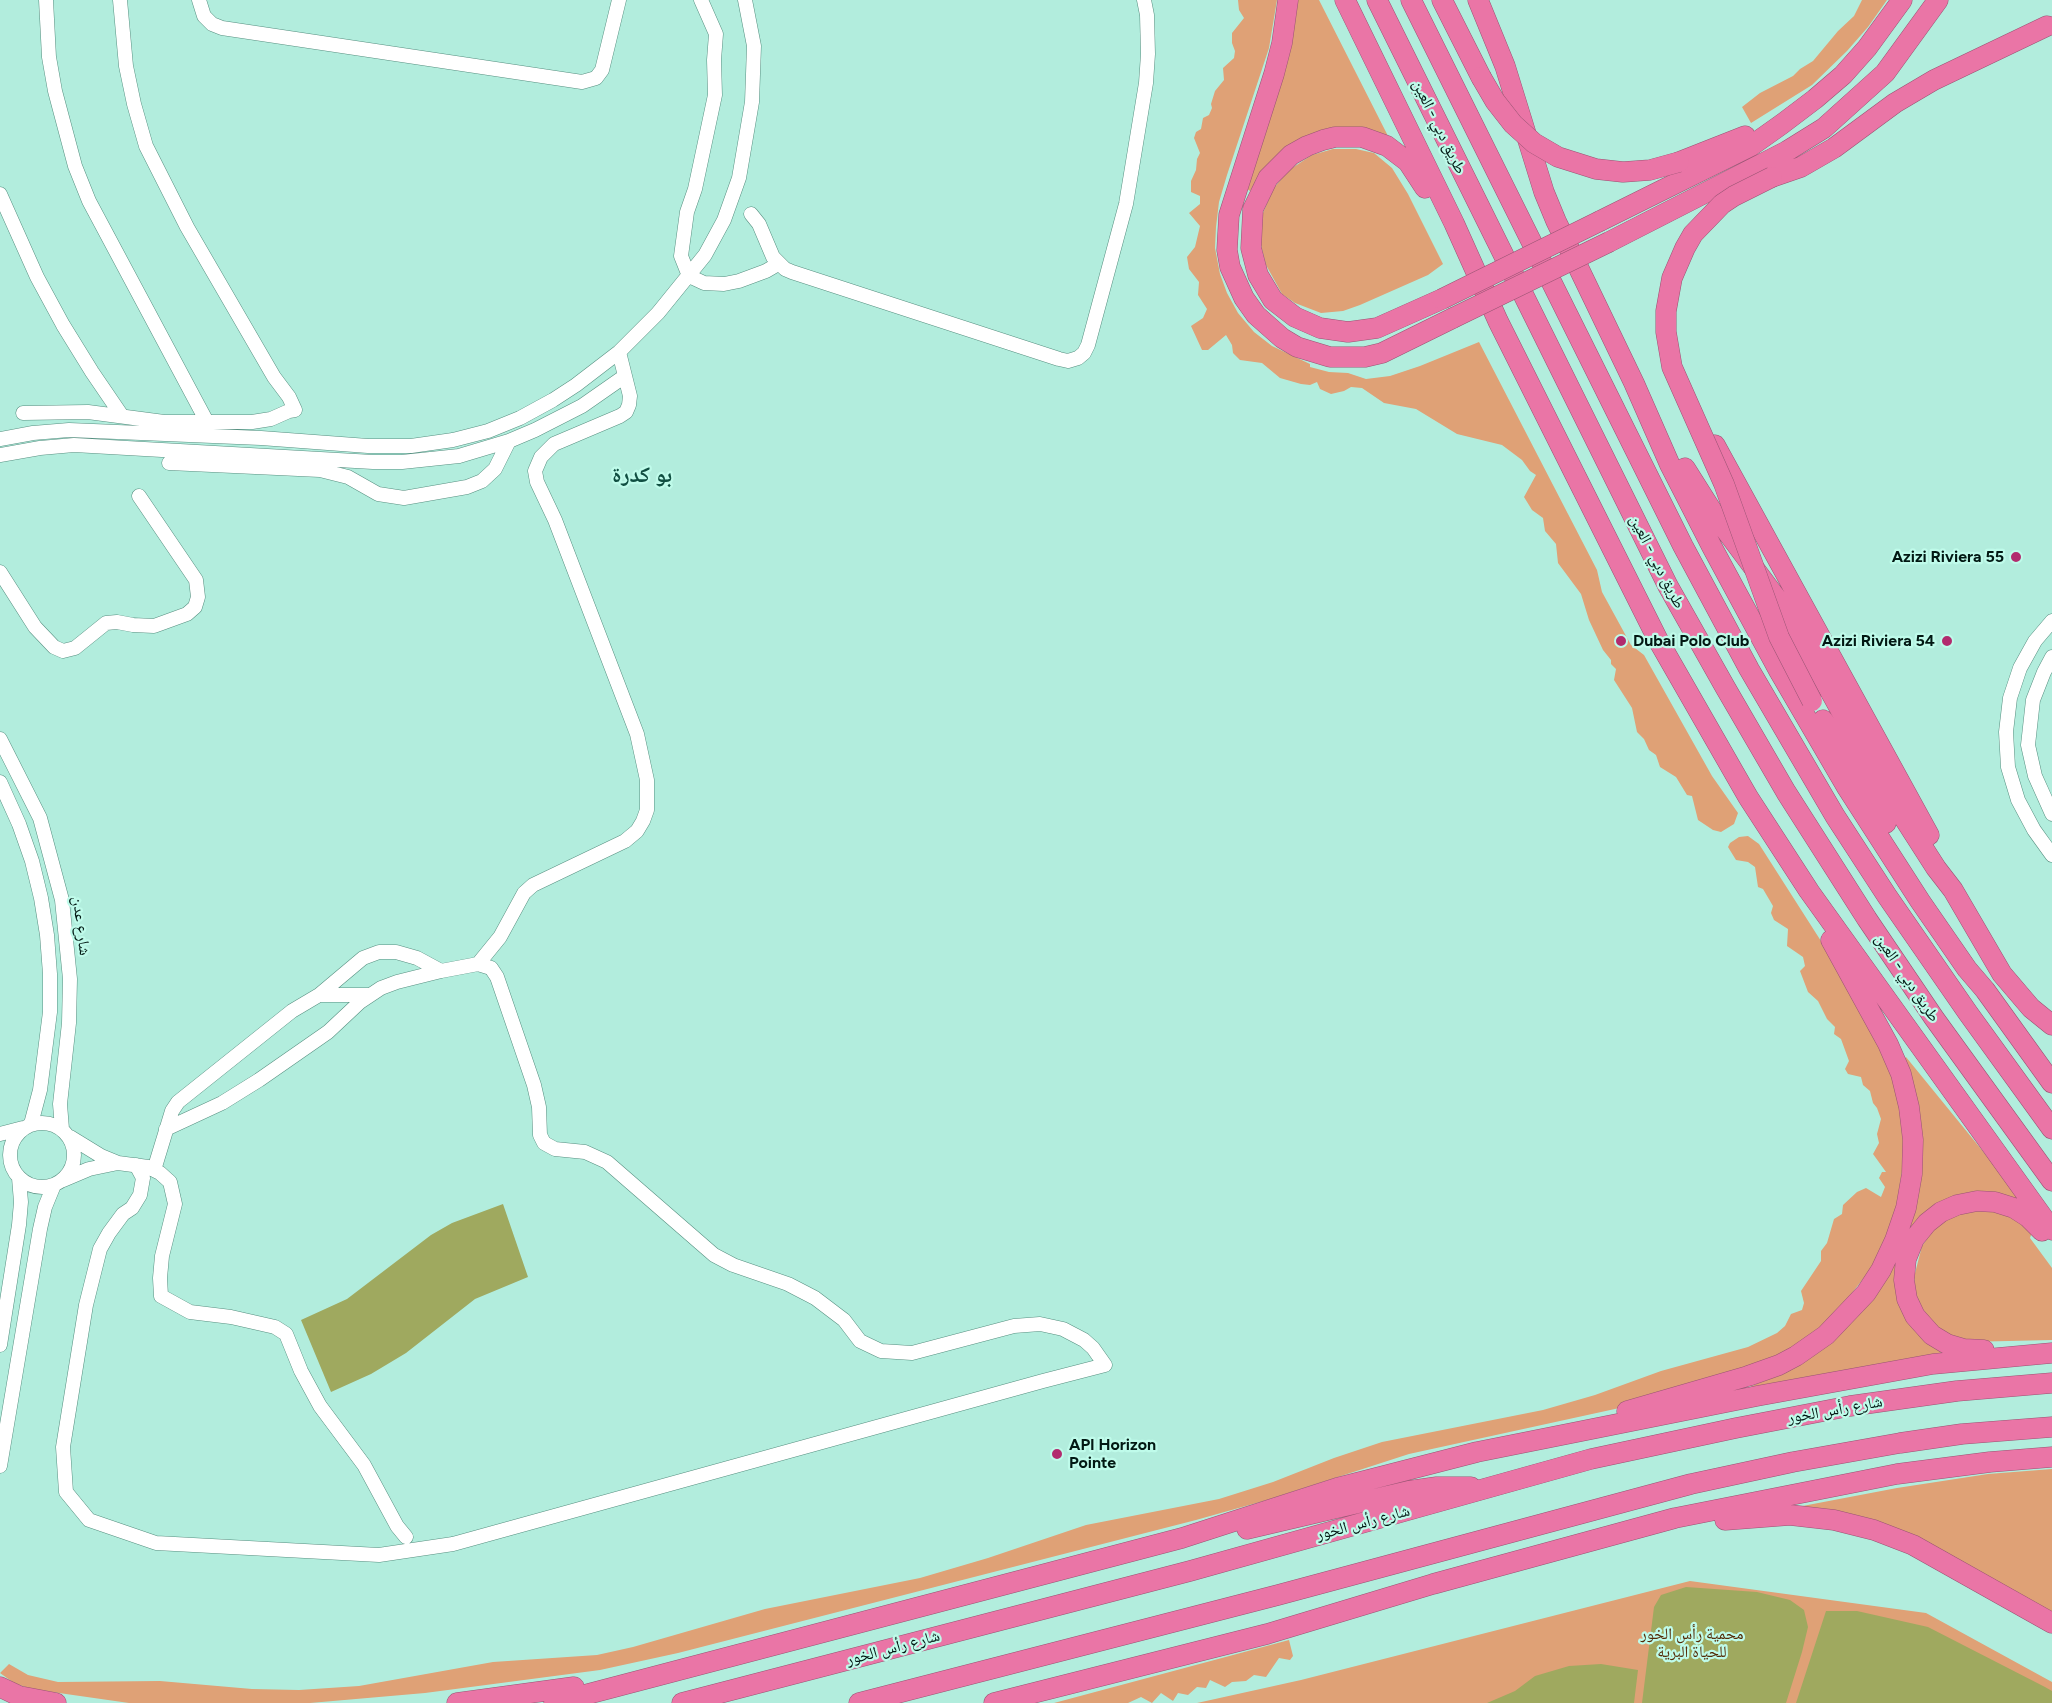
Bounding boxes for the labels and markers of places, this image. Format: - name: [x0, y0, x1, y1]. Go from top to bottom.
- place label: Azizi Riviera 55: [1892, 547, 2004, 567]
- marker: Azizi Riviera 55: [2009, 550, 2023, 564]
- place label: Dubai Polo Club: [1633, 631, 1749, 651]
- place label: Azizi Riviera 54: [1822, 631, 1935, 651]
- marker: Dubai Polo Club: [1614, 634, 1628, 648]
- marker: Azizi Riviera 54: [1940, 634, 1954, 648]
- place label: API Horizon Pointe: [1069, 1435, 1156, 1473]
- marker: API Horizon Pointe: [1050, 1447, 1064, 1461]

